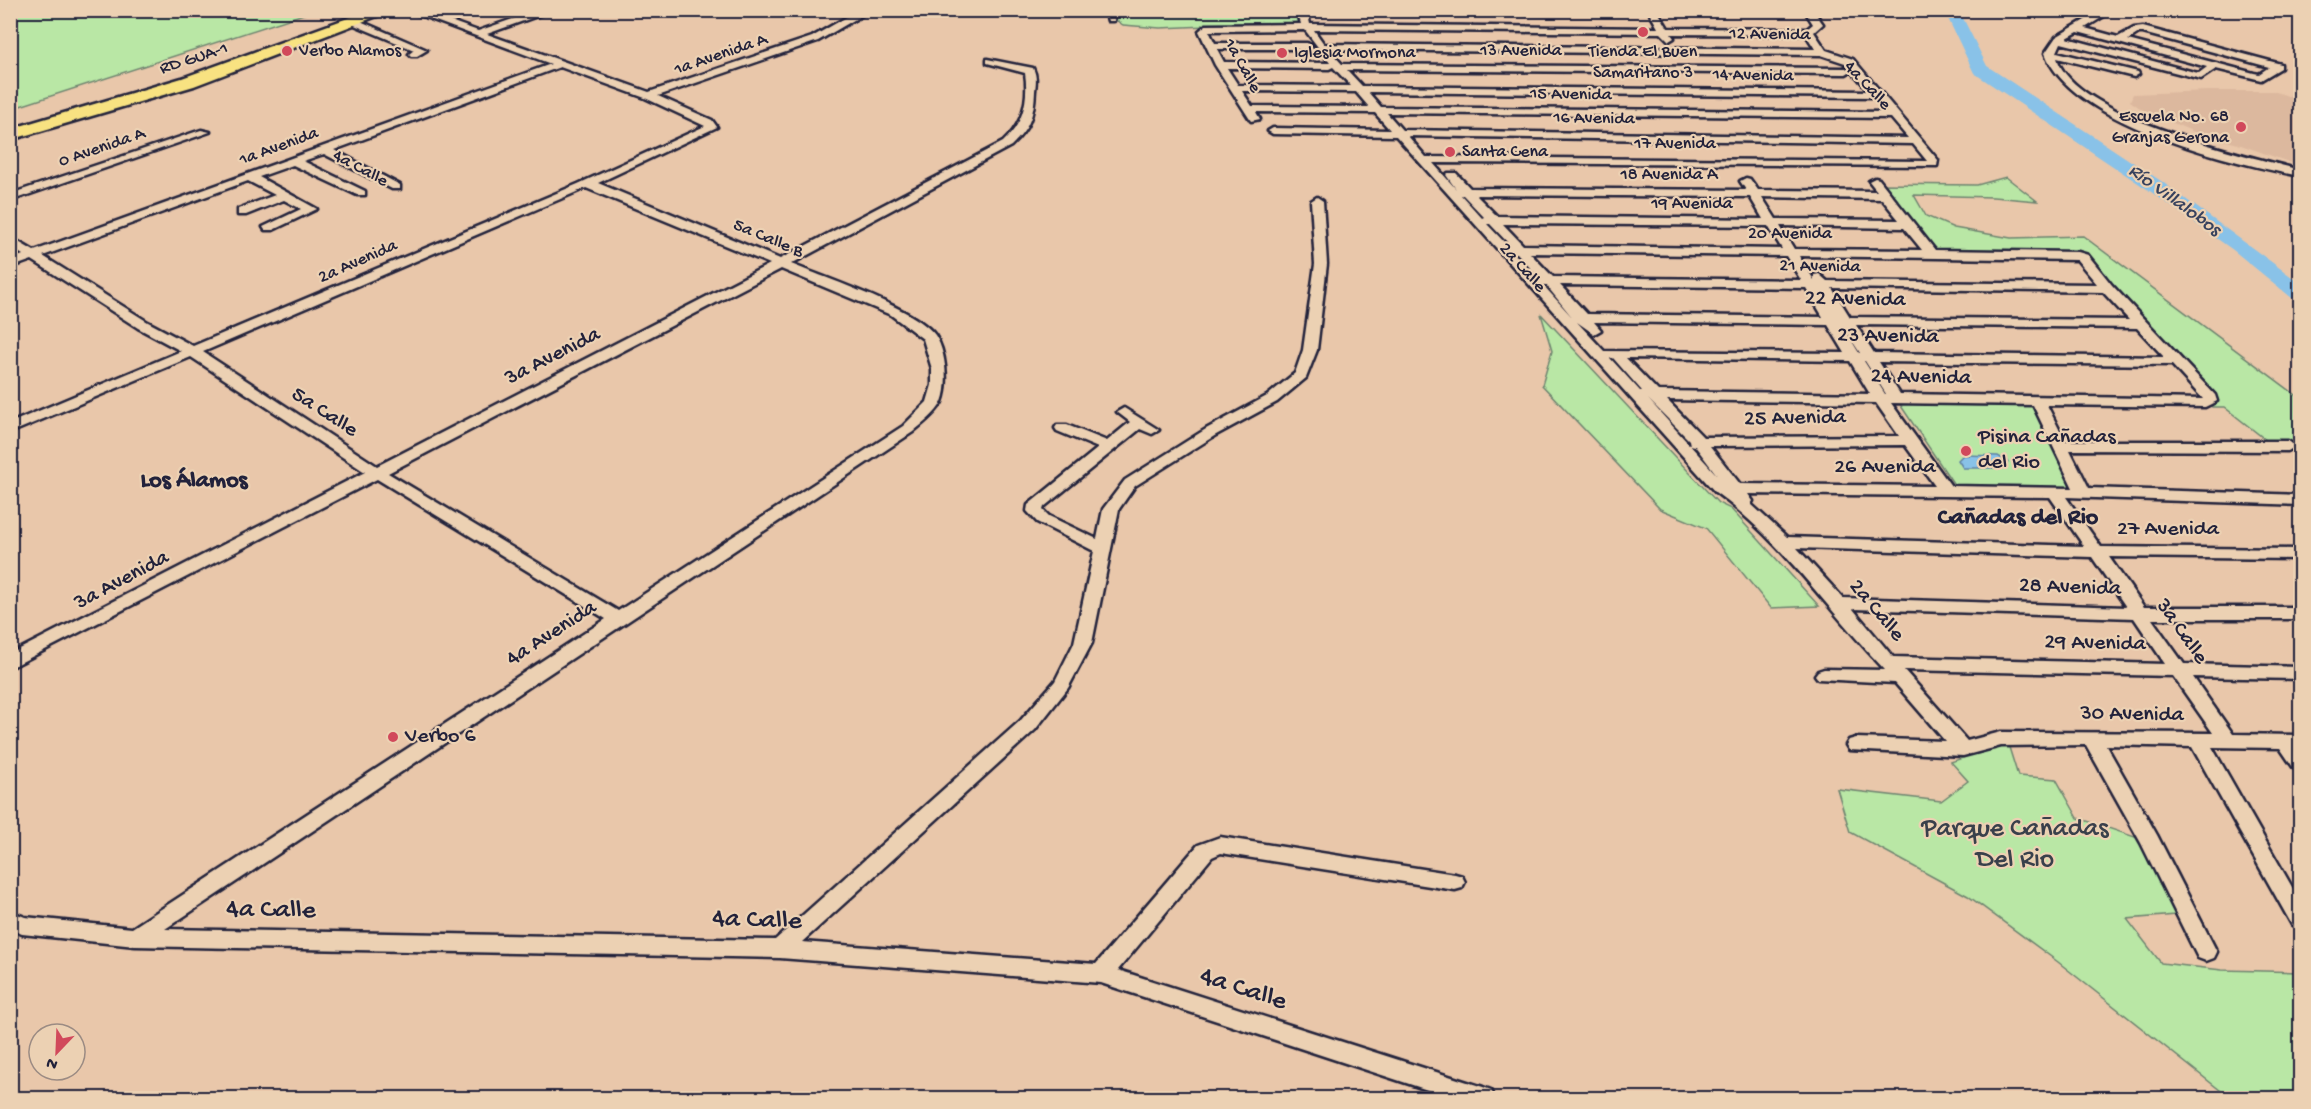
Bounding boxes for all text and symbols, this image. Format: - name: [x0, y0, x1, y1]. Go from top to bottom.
- street label: 12 Avenida: [1728, 24, 1812, 46]
- marker: Tienda El Buen Samaritano 3: [1636, 25, 1650, 39]
- street label: 1a Avenida A: [671, 29, 772, 81]
- street label: 1a Calle: [1218, 34, 1266, 97]
- street label: RD GUA-1: [157, 38, 231, 80]
- place label: Verbo Alamos: [298, 41, 402, 62]
- street label: 13 Avenida: [1479, 41, 1563, 62]
- place label: Tienda El Buen Samaritano 3: [1588, 42, 1698, 84]
- place label: Iglesia Mormona: [1294, 43, 1416, 64]
- marker: Verbo Alamos: [280, 44, 294, 58]
- marker: Iglesia Mormona: [1275, 46, 1289, 60]
- street label: 4a Calle: [1839, 57, 1896, 116]
- street label: 14 Avenida: [1711, 65, 1795, 87]
- street label: 15 Avenida: [1529, 84, 1613, 106]
- place label: Escuela No. 68 Granjas Gerona: [2112, 107, 2230, 149]
- street label: 16 Avenida: [1552, 108, 1636, 130]
- marker: Escuela No. 68 Granjas Gerona: [2234, 120, 2248, 134]
- street label: 0 Avenida A: [56, 123, 149, 173]
- street label: 1a Avenida: [236, 123, 322, 171]
- street label: 17 Avenida: [1633, 134, 1717, 155]
- place label: Santa Cena: [1462, 142, 1549, 163]
- marker: Santa Cena: [1443, 145, 1457, 159]
- street label: 4a Calle: [329, 146, 392, 193]
- water label: Río Villalobos: [2123, 160, 2226, 243]
- street label: 18 Avenida A: [1619, 165, 1719, 186]
- street label: 19 Avenida: [1650, 194, 1734, 215]
- street label: 5a Calle B: [730, 215, 807, 263]
- street label: 20 Avenida: [1748, 224, 1833, 245]
- street label: 2a Avenida: [315, 235, 402, 289]
- street label: 2a Calle: [1494, 239, 1550, 298]
- street label: 21 Avenida: [1779, 256, 1862, 278]
- street label: 22 Avenida: [1804, 286, 1907, 314]
- street label: 3a Avenida: [500, 322, 606, 392]
- street label: 23 Avenida: [1837, 323, 1940, 351]
- street label: 24 Avenida: [1870, 364, 1972, 392]
- street label: 5a Calle: [286, 382, 363, 444]
- street label: 25 Avenida: [1744, 405, 1847, 433]
- place label: Pisina Cañadas del Rio: [1977, 425, 2117, 476]
- marker: Pisina Cañadas del Rio: [1959, 444, 1973, 458]
- street label: 26 Avenida: [1834, 455, 1937, 481]
- district label: Los Álamos: [141, 467, 249, 496]
- district label: Cañadas del Rio: [1938, 504, 2099, 533]
- street label: 27 Avenida: [2117, 517, 2220, 543]
- street label: 3a Avenida: [69, 545, 174, 617]
- street label: 28 Avenida: [2018, 573, 2122, 603]
- street label: 2a Calle: [1842, 575, 1910, 648]
- street label: 3a Calle: [2149, 593, 2213, 670]
- street label: 4a Avenida: [502, 595, 603, 673]
- street label: 29 Avenida: [2044, 630, 2147, 658]
- street label: 30 Avenida: [2079, 701, 2185, 729]
- place label: Verbo 6: [404, 724, 477, 750]
- marker: Verbo 6: [386, 730, 400, 744]
- park label: Parque Cañadas Del Rio: [1921, 814, 2109, 877]
- street label: 4a Calle: [226, 894, 317, 928]
- street label: 4a Calle: [712, 903, 803, 939]
- street label: 4a Calle: [1195, 961, 1292, 1019]
- north arrow: [27, 1022, 87, 1082]
- text: N: [43, 1052, 61, 1073]

